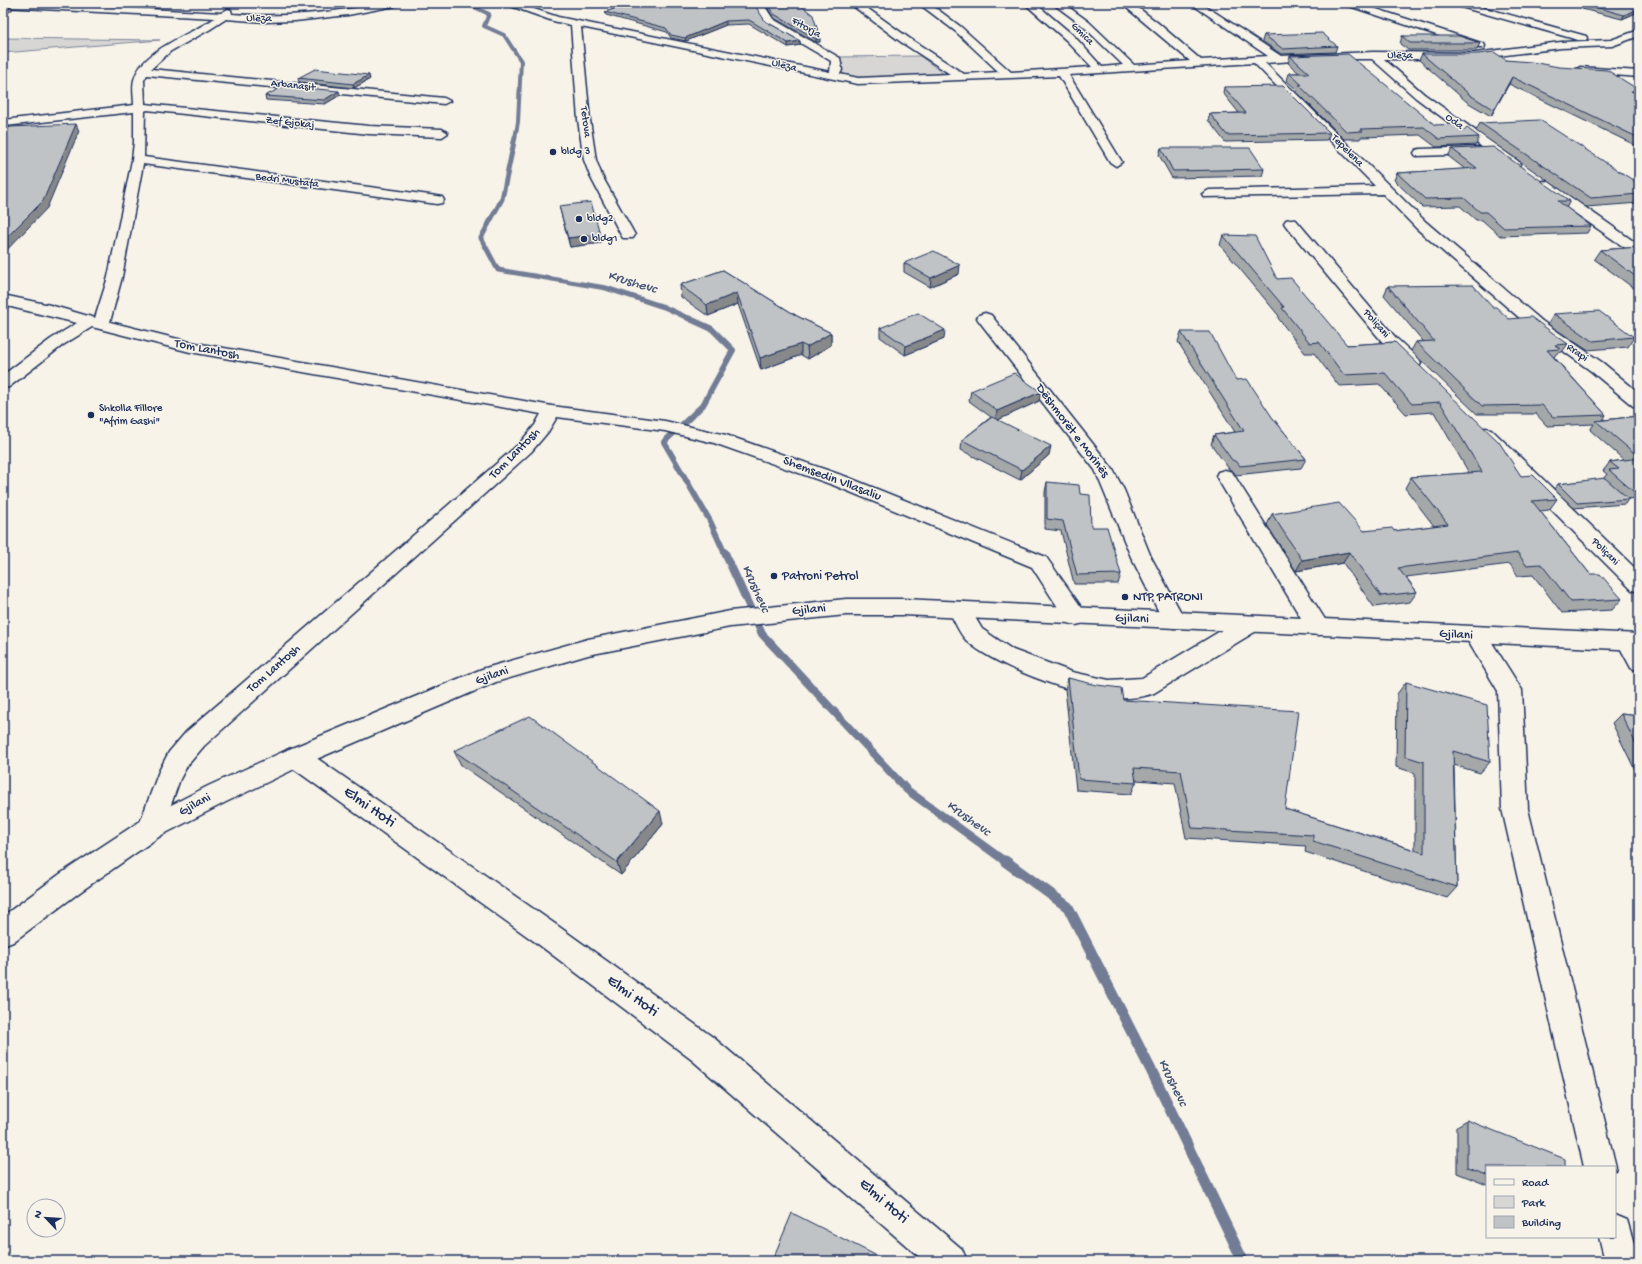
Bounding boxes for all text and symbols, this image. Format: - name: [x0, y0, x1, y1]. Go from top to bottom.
- street label: Ulëza: [246, 13, 273, 25]
- street label: Fitorja: [788, 15, 823, 41]
- street label: Gmica: [1068, 20, 1096, 48]
- street label: Ulëza: [1387, 50, 1414, 62]
- street label: Ulëza: [770, 57, 799, 75]
- street label: Arbanasit: [270, 78, 317, 94]
- street label: Tetova: [577, 105, 593, 139]
- street label: Oda: [1443, 112, 1466, 133]
- street label: Zef Gjokaj: [265, 113, 315, 132]
- street label: Tepelena: [1328, 132, 1366, 170]
- place label: bldg 3: [561, 146, 591, 158]
- marker: bldg 3: [548, 147, 558, 157]
- street label: Bedri Mustafa: [254, 170, 320, 191]
- place label: bldg2: [587, 213, 614, 225]
- marker: bldg2: [574, 214, 584, 224]
- place label: bldg1: [592, 233, 617, 245]
- marker: bldg1: [579, 234, 589, 244]
- water label: Krushevc: [606, 268, 660, 299]
- street label: Poliçani: [1360, 306, 1392, 341]
- street label: Tom Lantosh: [172, 336, 241, 364]
- street label: Rrapi: [1564, 341, 1590, 365]
- street label: Dëshmorët e Morinës: [1031, 380, 1113, 482]
- place label: Shkolla Fillore "Afrim Gashi": [99, 403, 163, 428]
- marker: Shkolla Fillore "Afrim Gashi": [86, 410, 96, 420]
- street label: Tom Lantosh: [486, 425, 544, 483]
- street label: Shemsedin Vllasaliu: [781, 453, 883, 505]
- street label: Poliçani: [1588, 535, 1621, 568]
- water label: Krushevc: [737, 563, 773, 616]
- place label: Patroni Petrol: [781, 569, 859, 584]
- marker: Patroni Petrol: [769, 571, 779, 581]
- place label: NTP PATRONI: [1133, 590, 1203, 605]
- marker: NTP PATRONI: [1120, 592, 1130, 602]
- street label: Gjilani: [791, 601, 827, 619]
- street label: Gjilani: [1115, 611, 1149, 627]
- street label: Gjilani: [1439, 627, 1473, 643]
- street label: Tom Lantosh: [243, 642, 304, 697]
- street label: Gjilani: [474, 663, 511, 689]
- street label: Elmi Hoti: [339, 783, 399, 833]
- street label: Gjilani: [177, 790, 214, 820]
- water label: Krushevc: [943, 797, 994, 841]
- street label: Elmi Hoti: [602, 972, 662, 1022]
- water label: Krushevc: [1153, 1057, 1191, 1110]
- legend: [1486, 1166, 1616, 1238]
- street label: Elmi Hoti: [854, 1175, 912, 1229]
- text: Road: [1522, 1177, 1549, 1191]
- text: Park: [1521, 1197, 1547, 1211]
- north arrow: [26, 1198, 66, 1238]
- text: N: [32, 1209, 46, 1220]
- text: Building: [1521, 1217, 1561, 1231]

